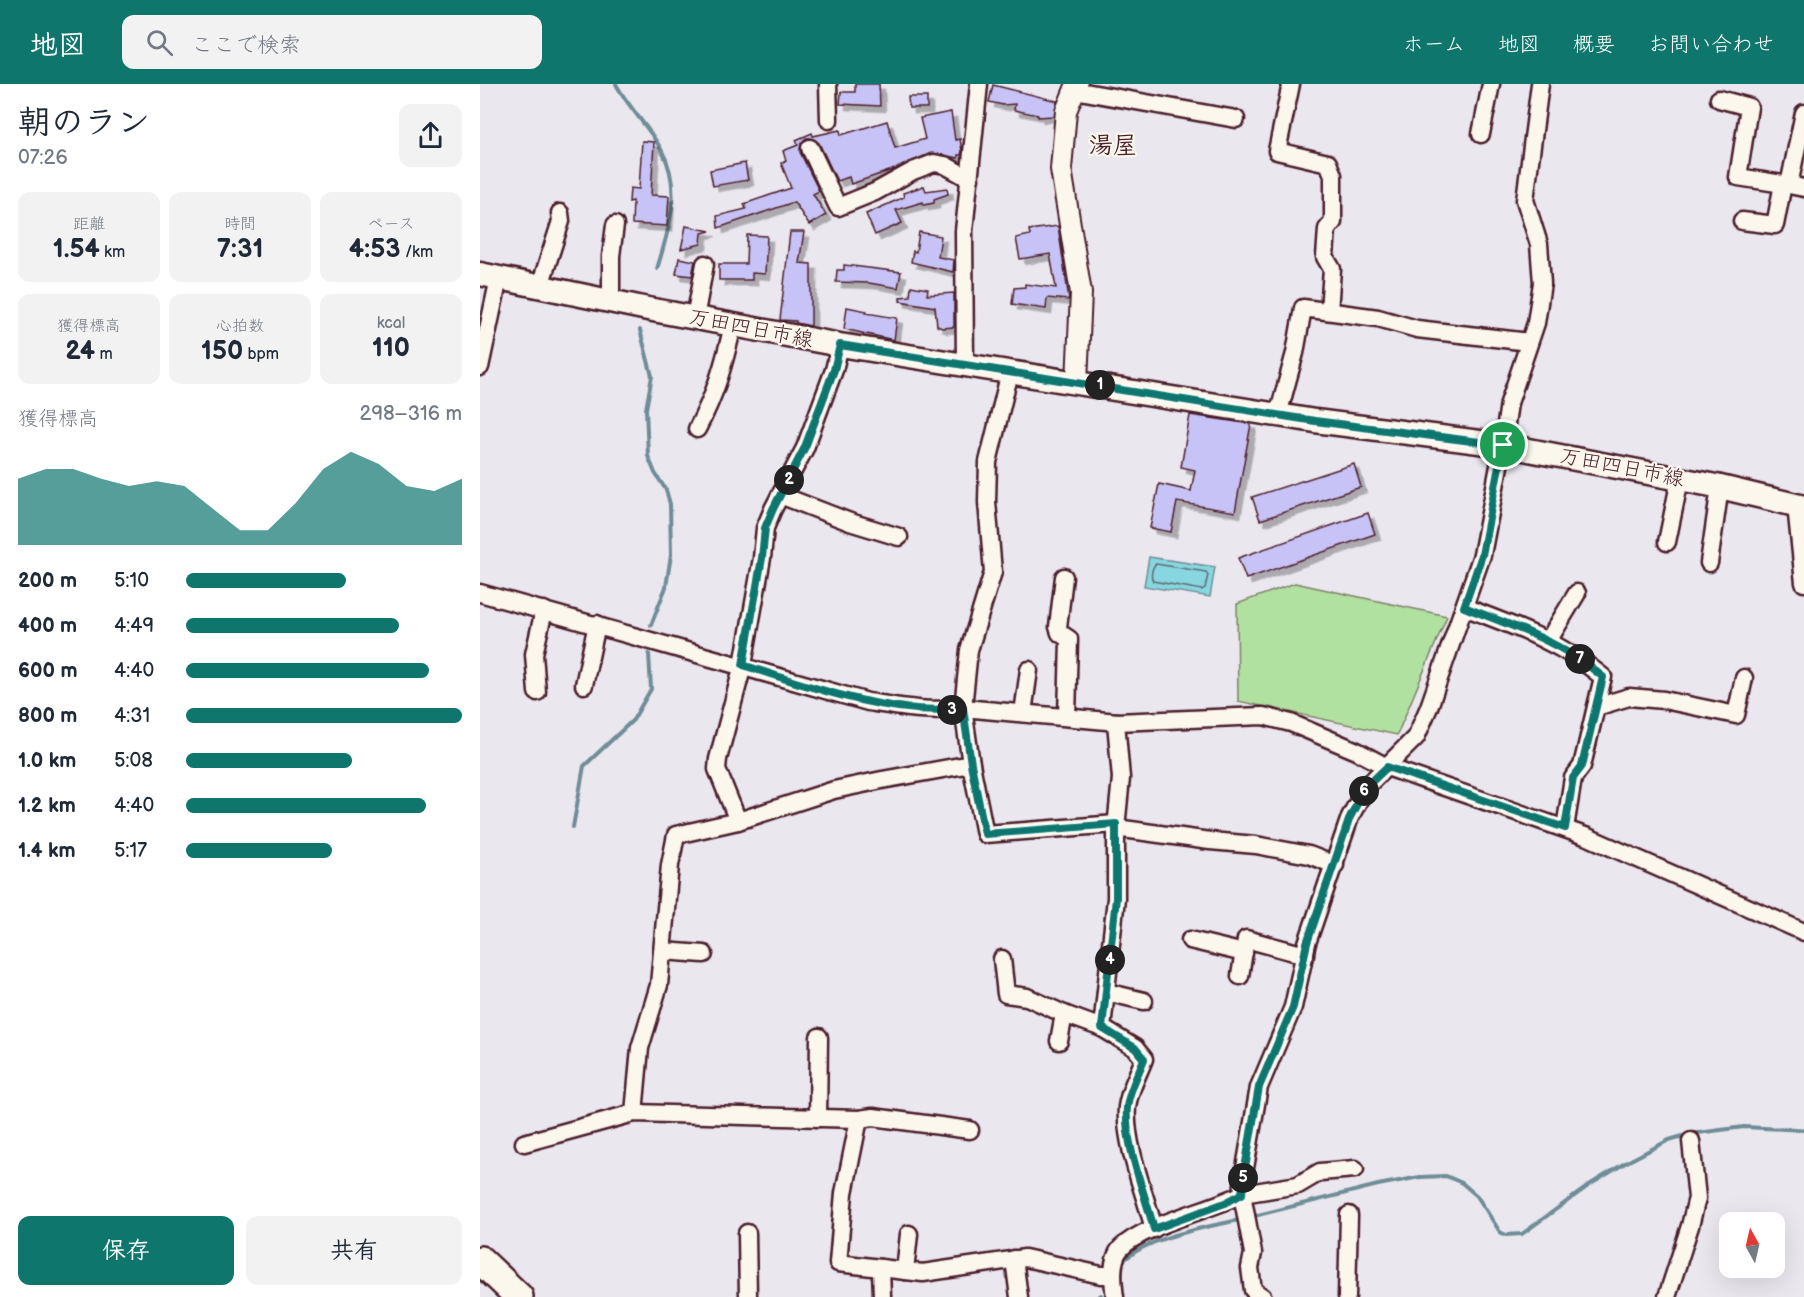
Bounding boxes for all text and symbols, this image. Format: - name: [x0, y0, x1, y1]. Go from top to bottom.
- search box: [122, 15, 542, 69]
- icon: search: [143, 26, 176, 59]
- text: 地図: [30, 29, 86, 62]
- text: ここで検索: [191, 32, 301, 59]
- text: ホーム: [1403, 32, 1465, 57]
- text: 地図: [1498, 32, 1540, 57]
- text: 概要: [1573, 32, 1615, 57]
- text: お問い合わせ: [1648, 32, 1774, 57]
- text: 朝のラン: [18, 103, 150, 143]
- button: share: [399, 104, 462, 167]
- district label: 湯屋: [1089, 131, 1137, 160]
- text: 07:26: [18, 146, 68, 170]
- text: 距離: [73, 215, 105, 234]
- text: 時間: [224, 215, 256, 234]
- text: ペース: [367, 215, 415, 234]
- text: 1.54: [53, 234, 100, 265]
- text: 7:31: [217, 234, 263, 265]
- text: 4:53: [349, 234, 401, 265]
- text: km: [100, 243, 125, 262]
- text: /km: [401, 243, 433, 262]
- street label: 万田四日市線: [687, 304, 815, 353]
- text: kcal: [377, 314, 405, 333]
- text: 獲得標高: [57, 317, 121, 336]
- text: 心拍数: [216, 317, 264, 336]
- text: 110: [372, 333, 410, 364]
- text: 24: [65, 336, 95, 367]
- text: 150: [201, 336, 243, 367]
- text: m: [95, 345, 113, 364]
- text: bpm: [243, 345, 279, 364]
- pin: 1: [1085, 370, 1115, 400]
- text: 1: [1097, 375, 1103, 394]
- text: 298–316 m: [360, 402, 462, 426]
- text: 獲得標高: [18, 407, 98, 431]
- pin: [1477, 419, 1528, 470]
- icon: arrive: [1486, 428, 1519, 461]
- street label: 万田四日市線: [1558, 443, 1686, 492]
- pin: 2: [774, 465, 804, 495]
- text: 2: [784, 470, 794, 489]
- text: 200 m: [18, 569, 77, 593]
- text: 5:10: [114, 569, 149, 593]
- text: 400 m: [18, 614, 77, 638]
- text: 4:49: [114, 614, 154, 638]
- pin: 7: [1565, 644, 1595, 674]
- text: 7: [1576, 649, 1584, 668]
- text: 600 m: [18, 659, 78, 683]
- text: 4:40: [114, 659, 154, 683]
- pin: 3: [937, 695, 967, 725]
- text: 3: [947, 700, 957, 719]
- text: 800 m: [18, 704, 77, 728]
- text: 4:31: [114, 704, 150, 728]
- text: 1.0 km: [18, 749, 76, 773]
- text: 5:08: [114, 749, 153, 773]
- pin: 6: [1349, 776, 1379, 806]
- text: 6: [1359, 781, 1369, 800]
- text: 1.2 km: [18, 794, 76, 818]
- text: 4:40: [114, 794, 154, 818]
- text: 1.4 km: [18, 839, 76, 863]
- text: 5:17: [114, 839, 147, 863]
- pin: 4: [1095, 945, 1125, 975]
- text: 4: [1105, 950, 1115, 969]
- pin: 5: [1228, 1163, 1258, 1193]
- text: 5: [1238, 1168, 1248, 1187]
- north arrow: [1719, 1212, 1785, 1278]
- map controls: [1719, 1212, 1785, 1278]
- button: 保存: [18, 1216, 234, 1285]
- button: 共有: [246, 1216, 462, 1285]

